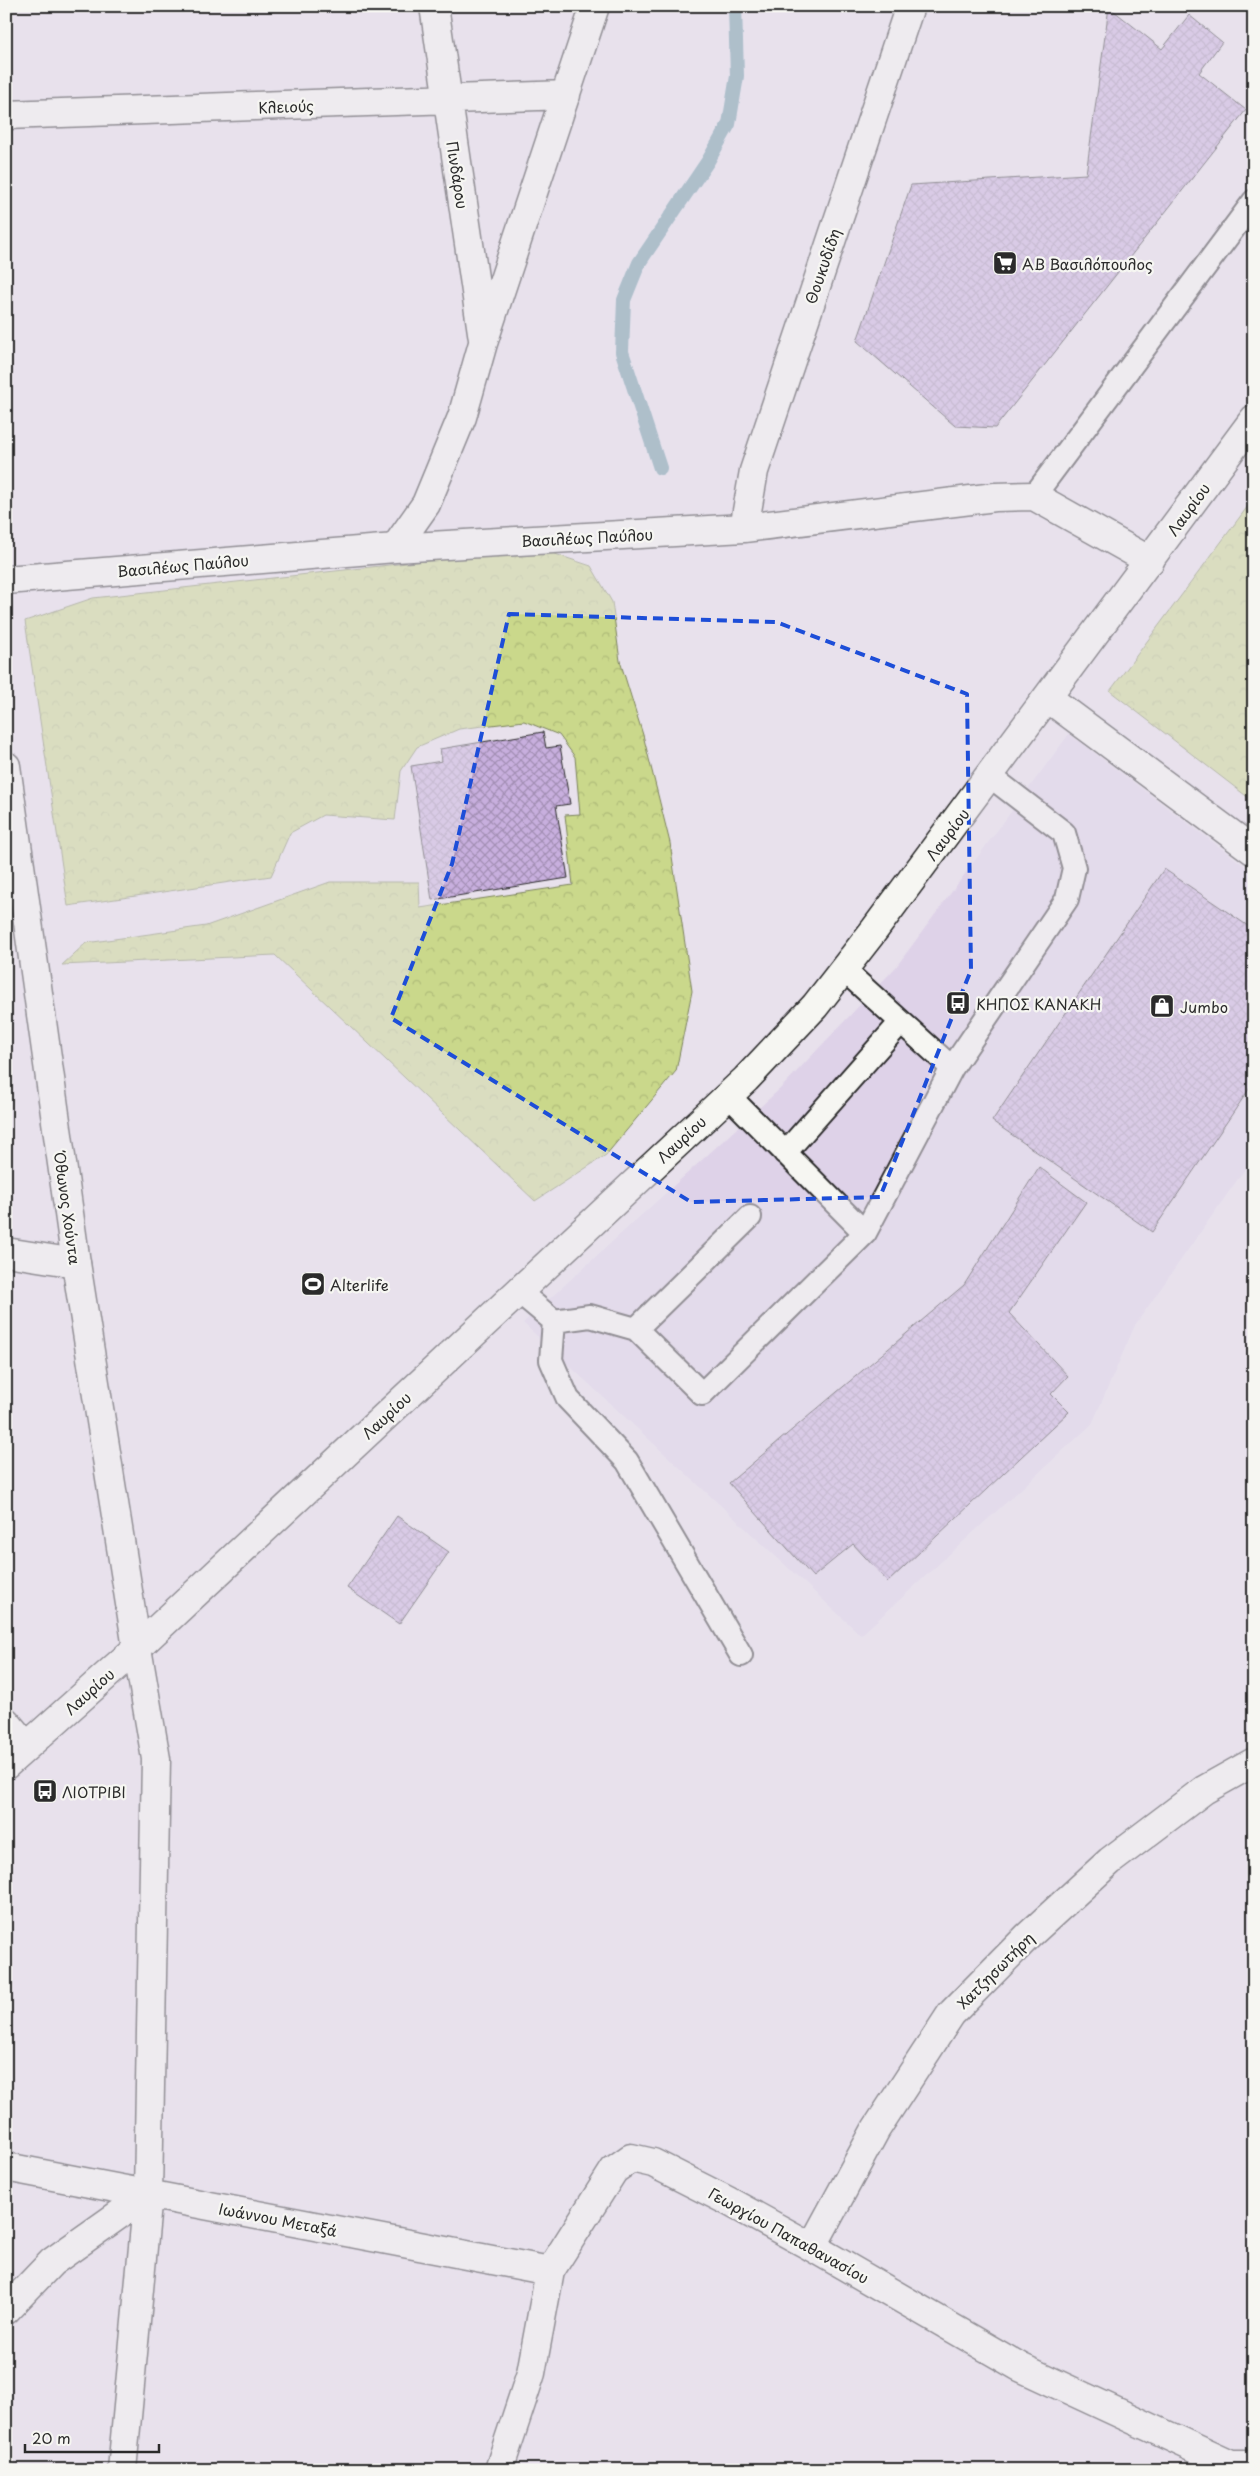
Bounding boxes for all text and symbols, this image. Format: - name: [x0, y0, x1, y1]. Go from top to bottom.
- street label: Κλειούς: [258, 94, 314, 118]
- street label: Πινδάρου: [441, 139, 475, 211]
- street label: Θουκυδίδη: [798, 225, 846, 307]
- supermarket icon: ΑΒ Βασιλόπουλος: [992, 250, 1018, 276]
- place label: ΑΒ Βασιλόπουλος: [1022, 252, 1153, 275]
- street label: Λαυρίου: [1161, 478, 1215, 540]
- street label: Βασιλέως Παύλου: [521, 522, 653, 552]
- street label: Βασιλέως Παύλου: [116, 548, 250, 582]
- street label: Λαυρίου: [920, 803, 974, 865]
- bus stop icon: ΚΗΠΟΣ ΚΑΝΑΚΗ: [945, 990, 971, 1016]
- place label: ΚΗΠΟΣ ΚΑΝΑΚΗ: [976, 992, 1102, 1015]
- shop icon: Jumbo: [1149, 993, 1175, 1019]
- place label: Jumbo: [1180, 995, 1228, 1018]
- street label: Λαυρίου: [651, 1110, 711, 1168]
- street label: Όθωνος Χούντα: [48, 1148, 87, 1266]
- sports icon: Alterlife: [300, 1271, 326, 1297]
- place label: Alterlife: [330, 1273, 389, 1296]
- street label: Λαυρίου: [356, 1386, 416, 1444]
- street label: Λαυρίου: [59, 1662, 119, 1720]
- bus stop icon: ΛΙΟΤΡΙΒΙ: [32, 1778, 58, 1804]
- place label: ΛΙΟΤΡΙΒΙ: [62, 1780, 126, 1803]
- street label: Χατζησωτήρη: [951, 1926, 1039, 2014]
- street label: Γεωργίου Παπαθανασίου: [705, 2181, 873, 2289]
- street label: Ιωάννου Μεταξά: [217, 2196, 340, 2242]
- scale bar: [25, 2421, 159, 2453]
- text: 20 m: [32, 2426, 71, 2449]

